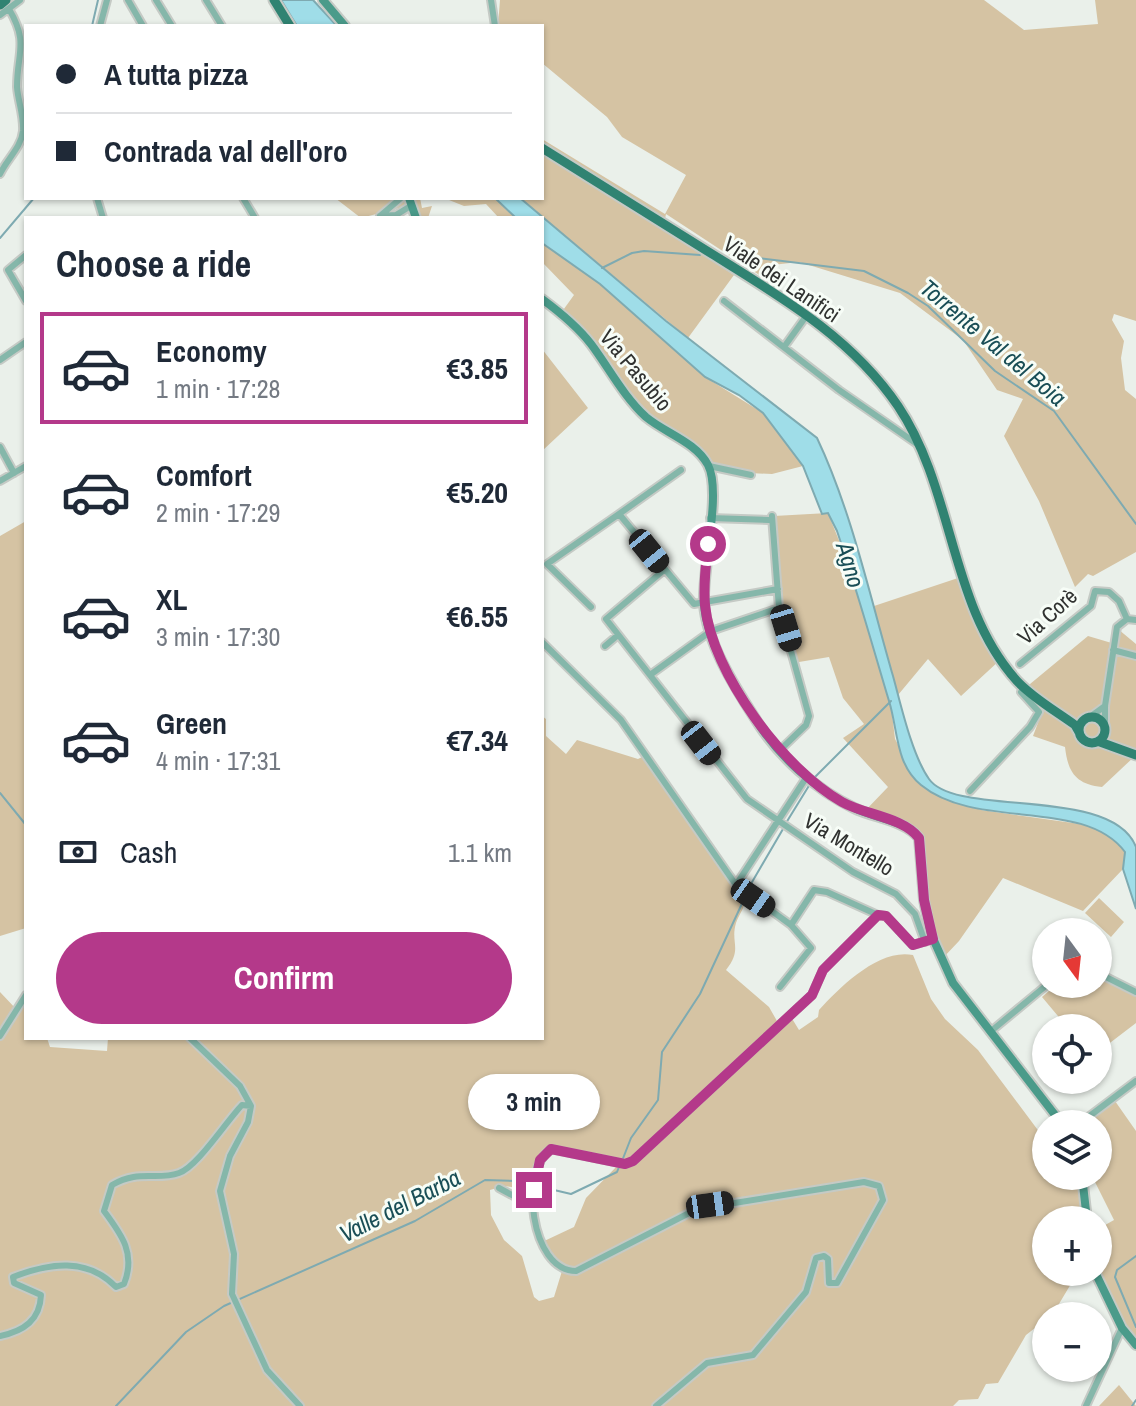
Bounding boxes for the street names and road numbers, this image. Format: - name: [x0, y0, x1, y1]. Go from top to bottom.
- street label: Viale dei Lanifici: [718, 229, 846, 329]
- street label: Via Pasubio: [593, 323, 679, 417]
- street label: Via Corè: [1011, 581, 1083, 651]
- street label: Via Montello: [798, 805, 900, 883]

